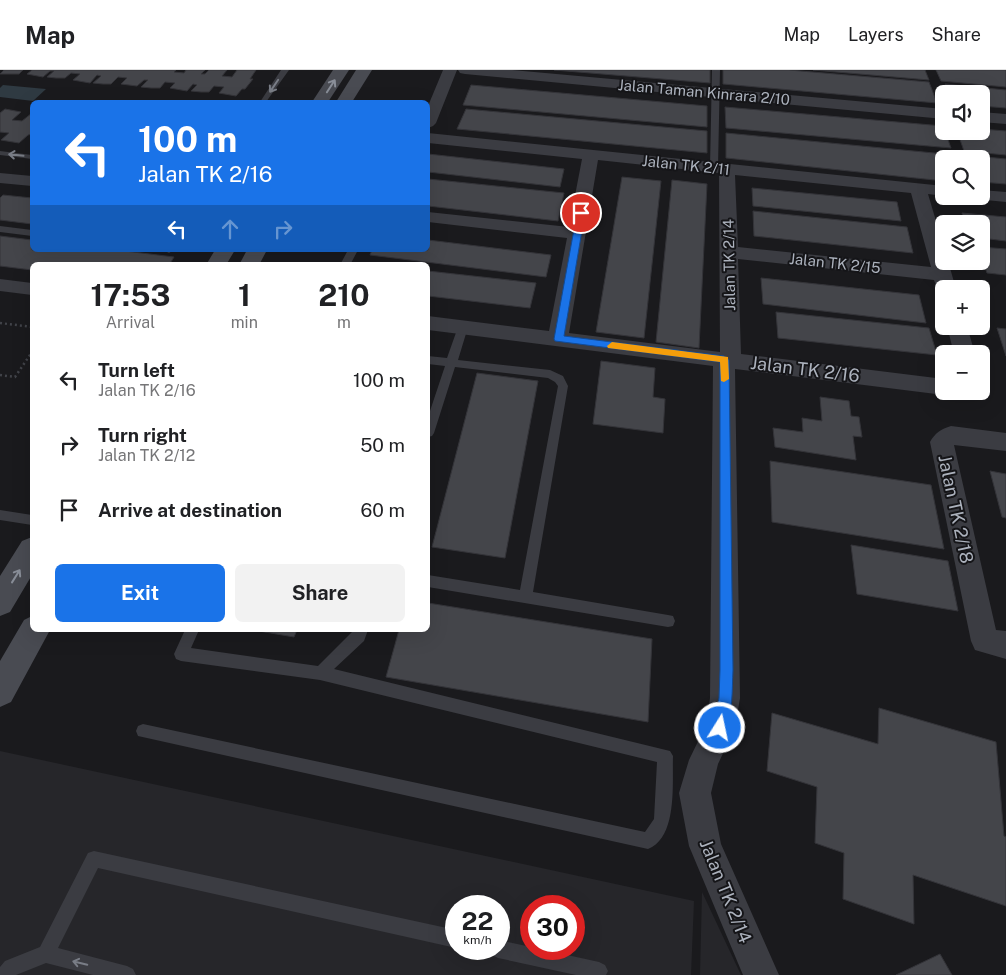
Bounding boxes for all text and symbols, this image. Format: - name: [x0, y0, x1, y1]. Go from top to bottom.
- text: Map: [25, 21, 75, 49]
- text: Map: [784, 24, 820, 45]
- text: Layers: [848, 24, 904, 45]
- text: Share: [932, 24, 981, 45]
- street label: Jalan Taman Kinrara 2/10: [617, 76, 791, 108]
- one-way arrow: [269, 79, 279, 93]
- one-way arrow: [326, 80, 336, 94]
- map controls: [935, 85, 990, 400]
- button: sound: [935, 85, 990, 140]
- text: 100 m: [138, 119, 237, 160]
- icon: left: [55, 120, 120, 185]
- one-way arrow: [9, 150, 25, 160]
- button: search: [935, 150, 990, 205]
- street label: Jalan TK 2/11: [641, 152, 731, 178]
- text: Jalan TK 2/16: [138, 161, 272, 187]
- pin: [560, 192, 602, 234]
- icon: arrive: [567, 199, 595, 227]
- icon: left: [163, 215, 191, 243]
- icon: ahead: [216, 215, 244, 243]
- icon: right: [269, 215, 297, 243]
- button: layers: [935, 215, 990, 270]
- street label: Jalan TK 2/14: [720, 219, 738, 311]
- street label: Jalan TK 2/15: [788, 250, 882, 276]
- text: 17:53: [90, 277, 170, 313]
- text: 1: [238, 277, 251, 313]
- text: 210: [318, 277, 370, 313]
- button: +: [935, 280, 990, 335]
- text: Arrival: [106, 313, 155, 332]
- text: min: [231, 313, 258, 332]
- text: m: [337, 313, 351, 332]
- button: −: [935, 345, 990, 400]
- street label: Jalan TK 2/16: [749, 352, 861, 386]
- text: Turn left: [98, 359, 175, 381]
- icon: left: [55, 366, 83, 394]
- text: 100 m: [353, 369, 405, 391]
- text: Jalan TK 2/16: [98, 381, 196, 400]
- text: Turn right: [98, 424, 187, 446]
- icon: right: [55, 431, 83, 459]
- text: 50 m: [360, 434, 405, 456]
- text: Jalan TK 2/12: [98, 446, 195, 465]
- street label: Jalan TK 2/18: [934, 453, 978, 565]
- icon: arrive: [55, 496, 83, 524]
- text: Arrive at destination: [98, 499, 282, 521]
- text: 60 m: [361, 499, 405, 521]
- button: Exit: [55, 564, 225, 622]
- button: Share: [235, 564, 405, 622]
- one-way arrow: [11, 569, 22, 583]
- position arrow: [693, 701, 745, 753]
- street label: Jalan TK 2/14: [696, 836, 756, 946]
- speed limit sign: 30: [520, 895, 585, 960]
- text: 22: [462, 906, 493, 936]
- text: km/h: [463, 933, 492, 947]
- one-way arrow: [72, 958, 88, 967]

